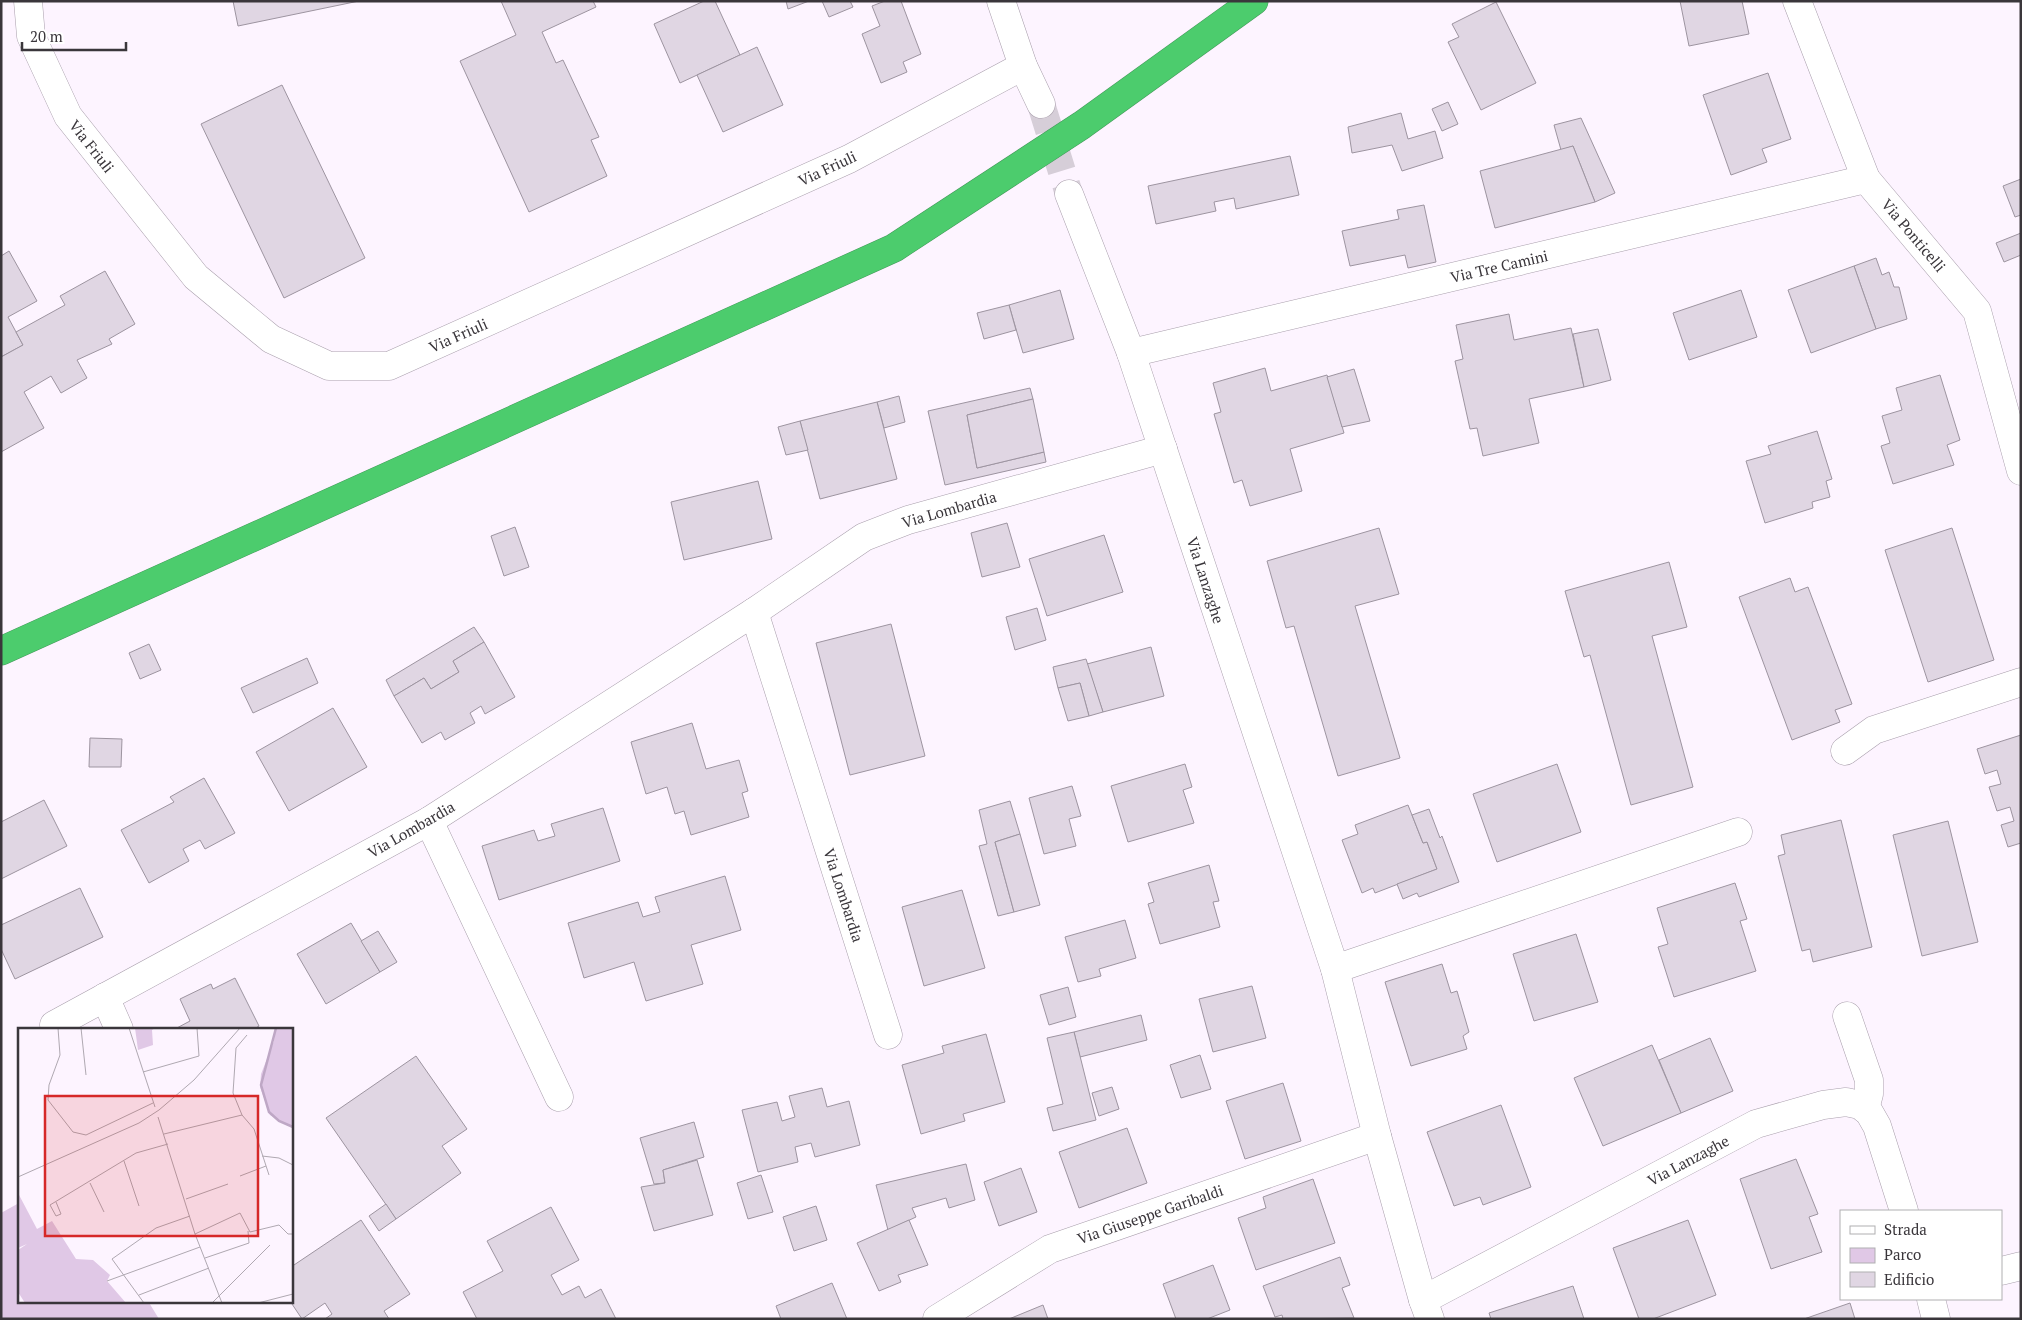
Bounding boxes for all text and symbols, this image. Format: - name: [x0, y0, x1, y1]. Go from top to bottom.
- scale bar: [22, 20, 126, 52]
- text: 20 m: [30, 26, 63, 46]
- street label: Via Friuli: [65, 115, 119, 177]
- street label: Via Friuli: [795, 146, 859, 190]
- street label: Via Ponticelli: [1878, 194, 1950, 276]
- street label: Via Tre Camini: [1448, 245, 1550, 287]
- street label: Via Friuli: [426, 313, 490, 357]
- street label: Via Lombardia: [899, 486, 999, 532]
- street label: Via Lanzaghe: [1183, 534, 1229, 626]
- street label: Via Lombardia: [364, 796, 459, 862]
- street label: Via Lombardia: [819, 846, 869, 945]
- inset map: [18, 1028, 292, 1302]
- street label: Via Lanzaghe: [1644, 1130, 1732, 1190]
- street label: Via Giuseppe Garibaldi: [1074, 1180, 1226, 1248]
- legend: [1840, 1210, 2002, 1300]
- text: Strada: [1884, 1219, 1927, 1239]
- text: Parco: [1884, 1244, 1921, 1264]
- text: Edificio: [1884, 1269, 1934, 1289]

